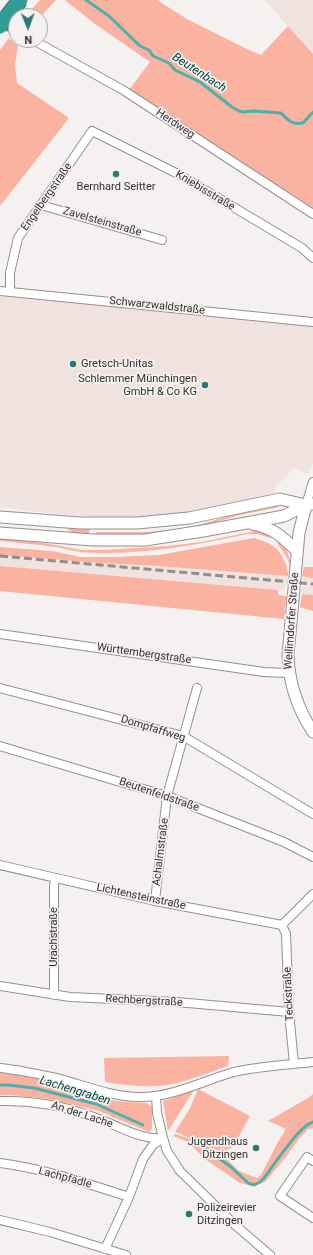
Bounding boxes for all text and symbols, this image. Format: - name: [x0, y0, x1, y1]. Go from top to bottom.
- north arrow: [8, 8, 48, 48]
- text: N: [24, 33, 32, 46]
- water label: Beutenbach: [169, 50, 229, 96]
- street label: Herdweg: [153, 106, 197, 142]
- street label: Engelbergstraße: [19, 160, 75, 234]
- street label: Kniebisstraße: [173, 168, 237, 214]
- marker: Bernhard Seitter: [111, 169, 121, 179]
- place label: Bernhard Seitter: [77, 180, 155, 194]
- street label: Zavelsteinstraße: [61, 204, 143, 240]
- street label: Schwarzwaldstraße: [109, 294, 205, 318]
- place label: Gretsch-Unitas: [81, 357, 153, 371]
- marker: Gretsch-Unitas: [68, 359, 78, 369]
- place label: Schlemmer Münchingen GmbH & Co KG: [78, 372, 197, 398]
- marker: Schlemmer Münchingen GmbH & Co KG: [200, 380, 210, 390]
- street label: Weilimdorfer Straße: [282, 572, 302, 670]
- street label: Württembergstraße: [96, 641, 192, 667]
- street label: Dompfaffweg: [119, 713, 187, 745]
- street label: Beutenfeldstraße: [117, 775, 201, 815]
- street label: Achalmstraße: [150, 817, 172, 887]
- street label: Lichtensteinstraße: [95, 881, 187, 913]
- street label: Urachstraße: [47, 907, 61, 967]
- street label: Teckstraße: [281, 967, 297, 1021]
- street label: Rechbergstraße: [105, 992, 183, 1010]
- water label: Lachengraben: [38, 1073, 112, 1109]
- street label: An der Lache: [50, 1099, 114, 1131]
- place label: Jugendhaus Ditzingen: [188, 1135, 248, 1161]
- marker: Jugendhaus Ditzingen: [251, 1143, 261, 1153]
- street label: Lachpfädle: [37, 1165, 93, 1191]
- place label: Polizeirevier Ditzingen: [197, 1201, 256, 1227]
- marker: Polizeirevier Ditzingen: [184, 1209, 194, 1219]

